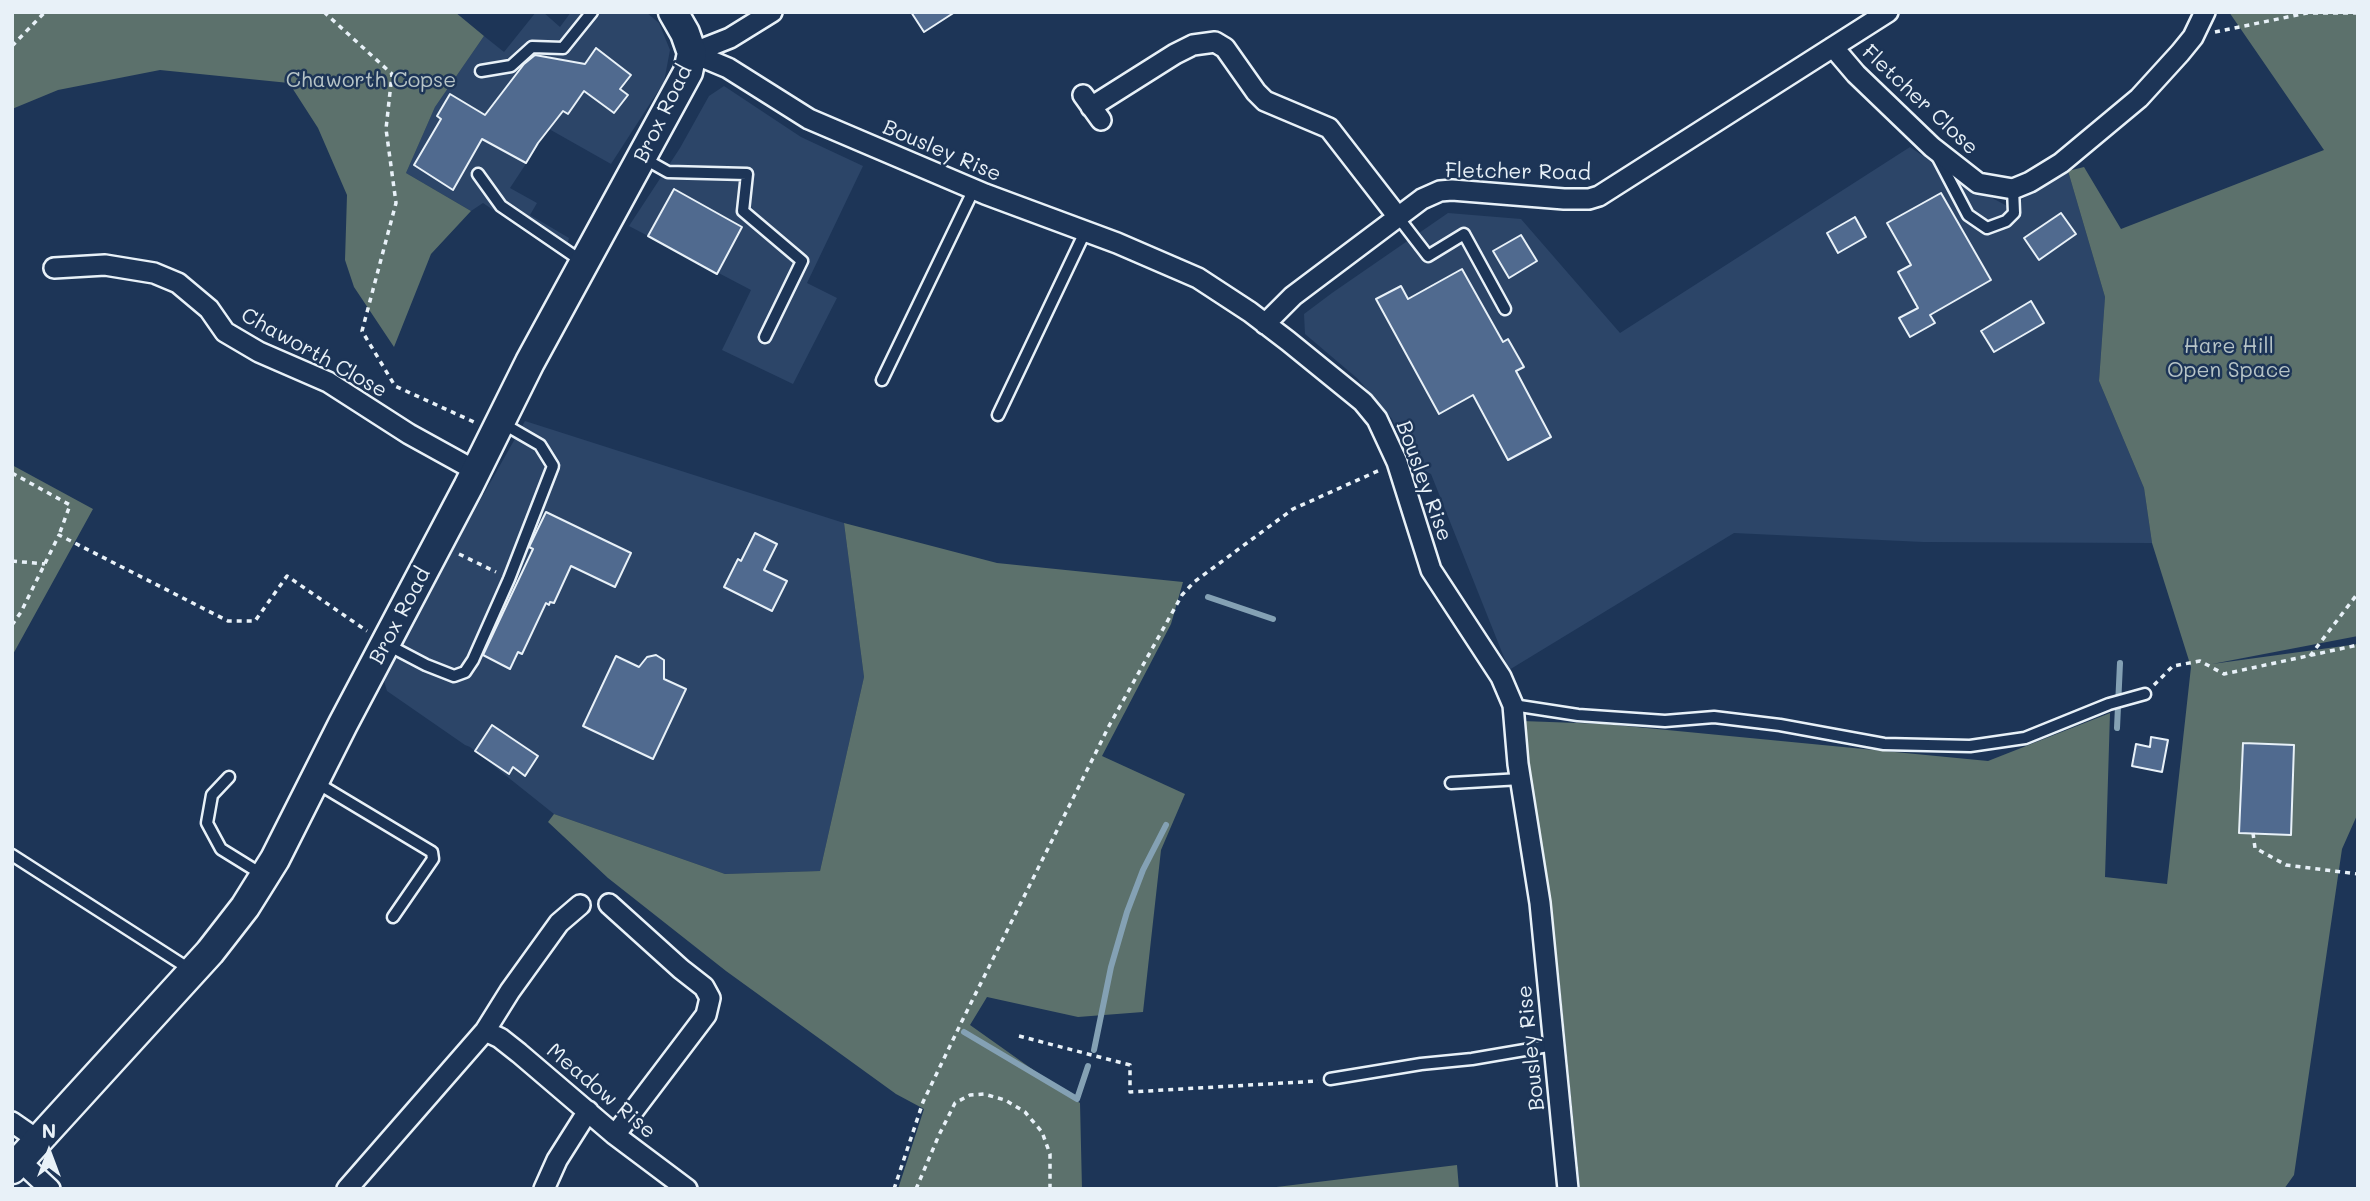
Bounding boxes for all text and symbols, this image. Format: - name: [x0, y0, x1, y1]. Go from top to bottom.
- street label: Fletcher Close: [1857, 40, 1983, 160]
- street label: Brox Road: [628, 61, 698, 167]
- park label: Chaworth Copse: [286, 68, 456, 94]
- street label: Bousley Rise: [879, 115, 1005, 187]
- street label: Fletcher Road: [1445, 158, 1591, 186]
- street label: Chaworth Close: [237, 302, 391, 404]
- park label: Hare Hill Open Space: [2167, 334, 2291, 384]
- street label: Bousley Rise: [1391, 417, 1457, 545]
- street label: Brox Road: [364, 563, 436, 669]
- street label: Bousley Rise: [1512, 984, 1550, 1112]
- street label: Meadow Rise: [541, 1038, 661, 1144]
- north arrow: [14, 1117, 84, 1187]
- text: N: [42, 1118, 56, 1143]

